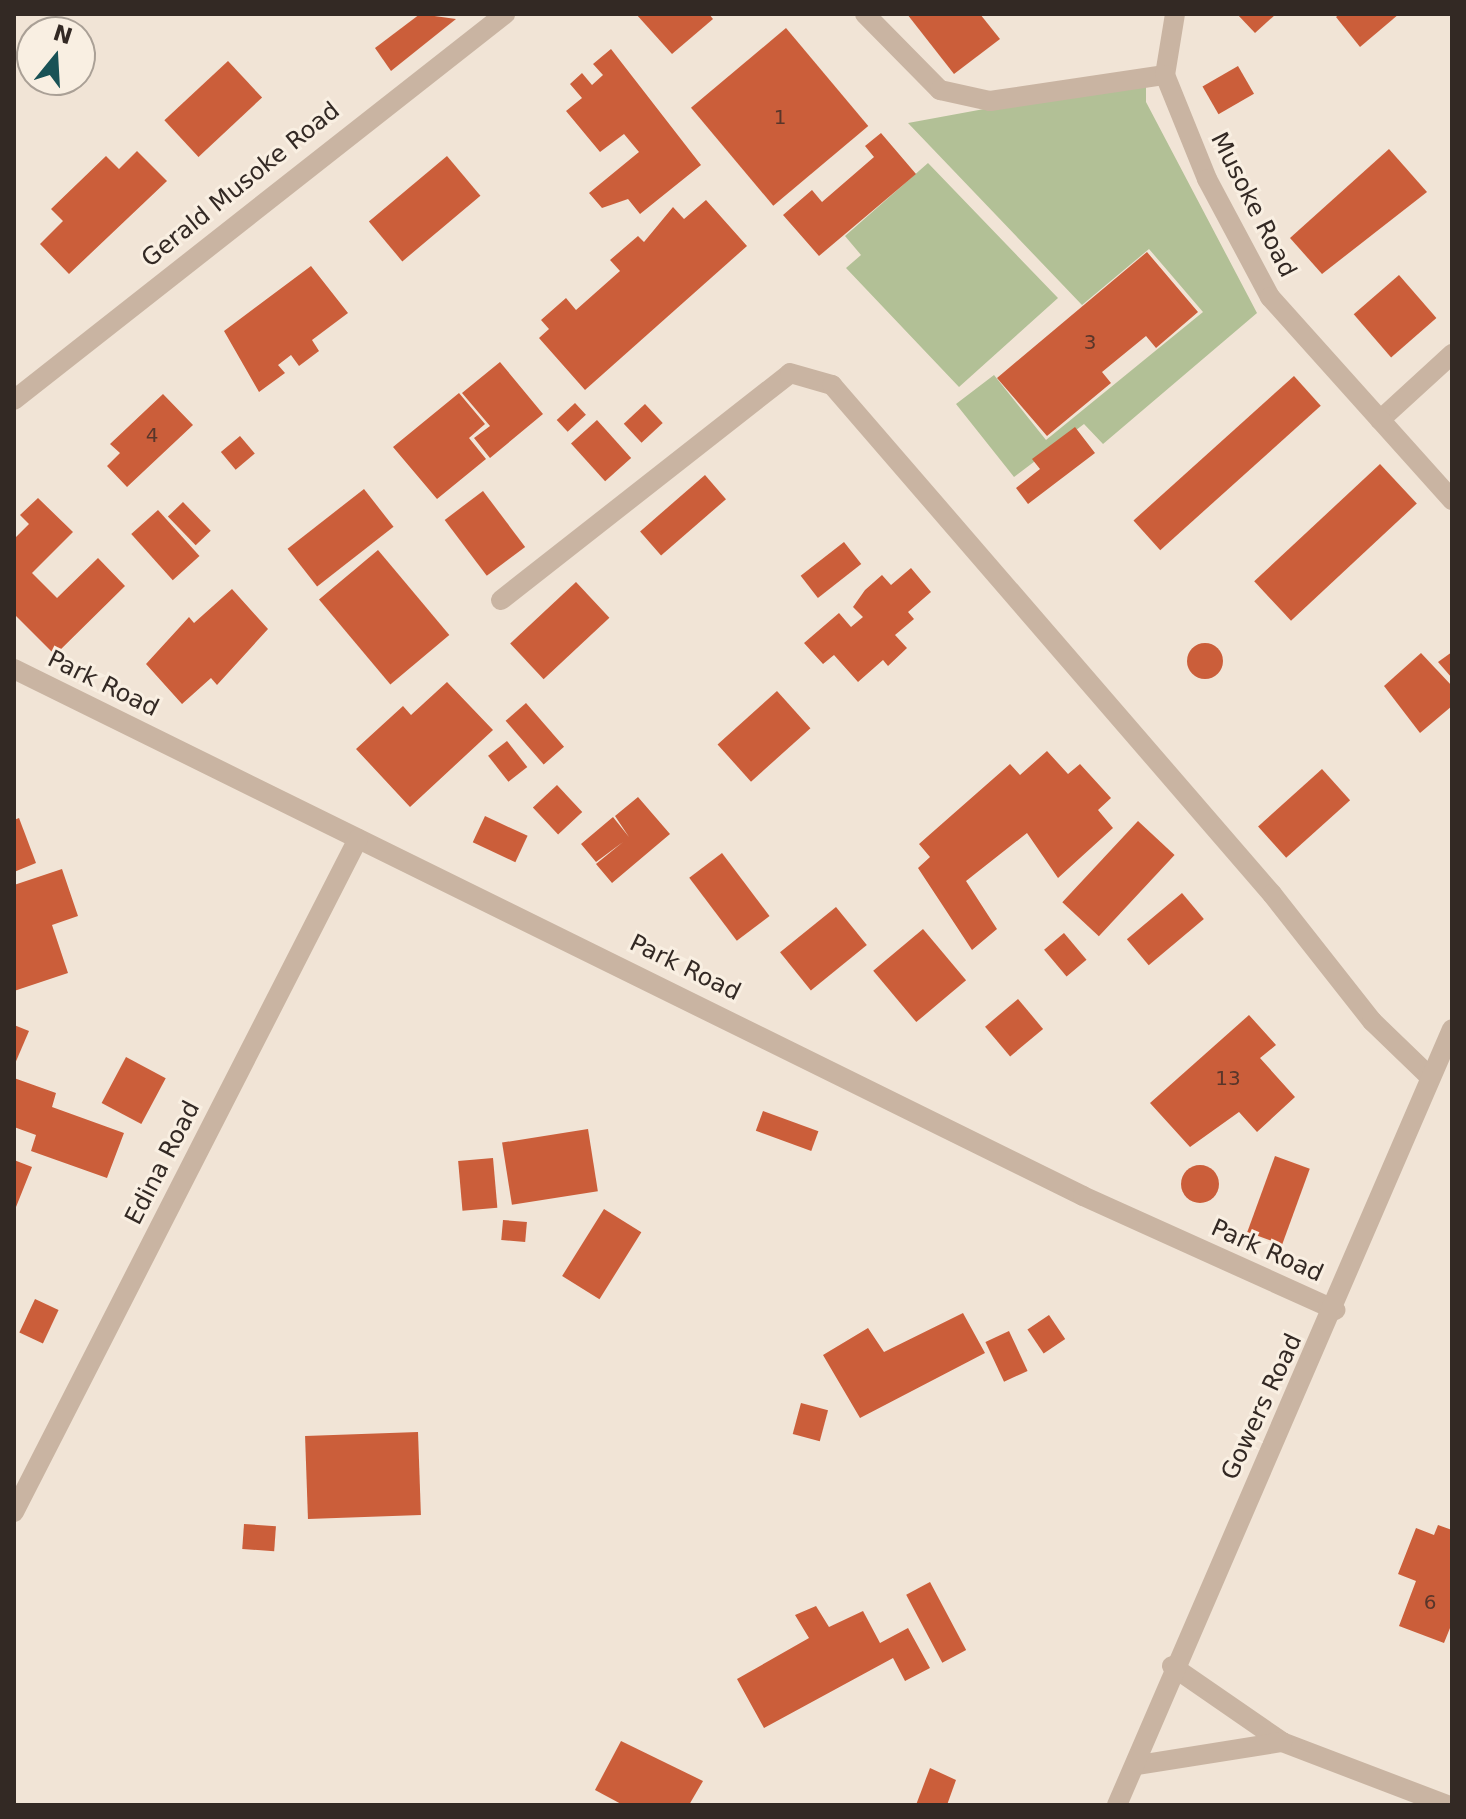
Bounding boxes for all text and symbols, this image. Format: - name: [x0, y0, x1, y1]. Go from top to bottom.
- north arrow: [16, 16, 96, 96]
- text: N: [50, 20, 76, 49]
- street label: Gerald Musoke Road: [136, 96, 346, 274]
- house number: 1: [774, 105, 786, 129]
- street label: Musoke Road: [1204, 128, 1302, 282]
- house number: 3: [1084, 330, 1096, 354]
- house number: 4: [146, 423, 158, 447]
- street label: Park Road: [43, 645, 163, 723]
- street label: Park Road: [625, 929, 745, 1007]
- house number: 13: [1215, 1066, 1241, 1090]
- street label: Edina Road: [120, 1096, 206, 1230]
- street label: Park Road: [1206, 1213, 1328, 1289]
- street label: Gowers Road: [1216, 1329, 1308, 1485]
- house number: 6: [1424, 1590, 1436, 1614]

